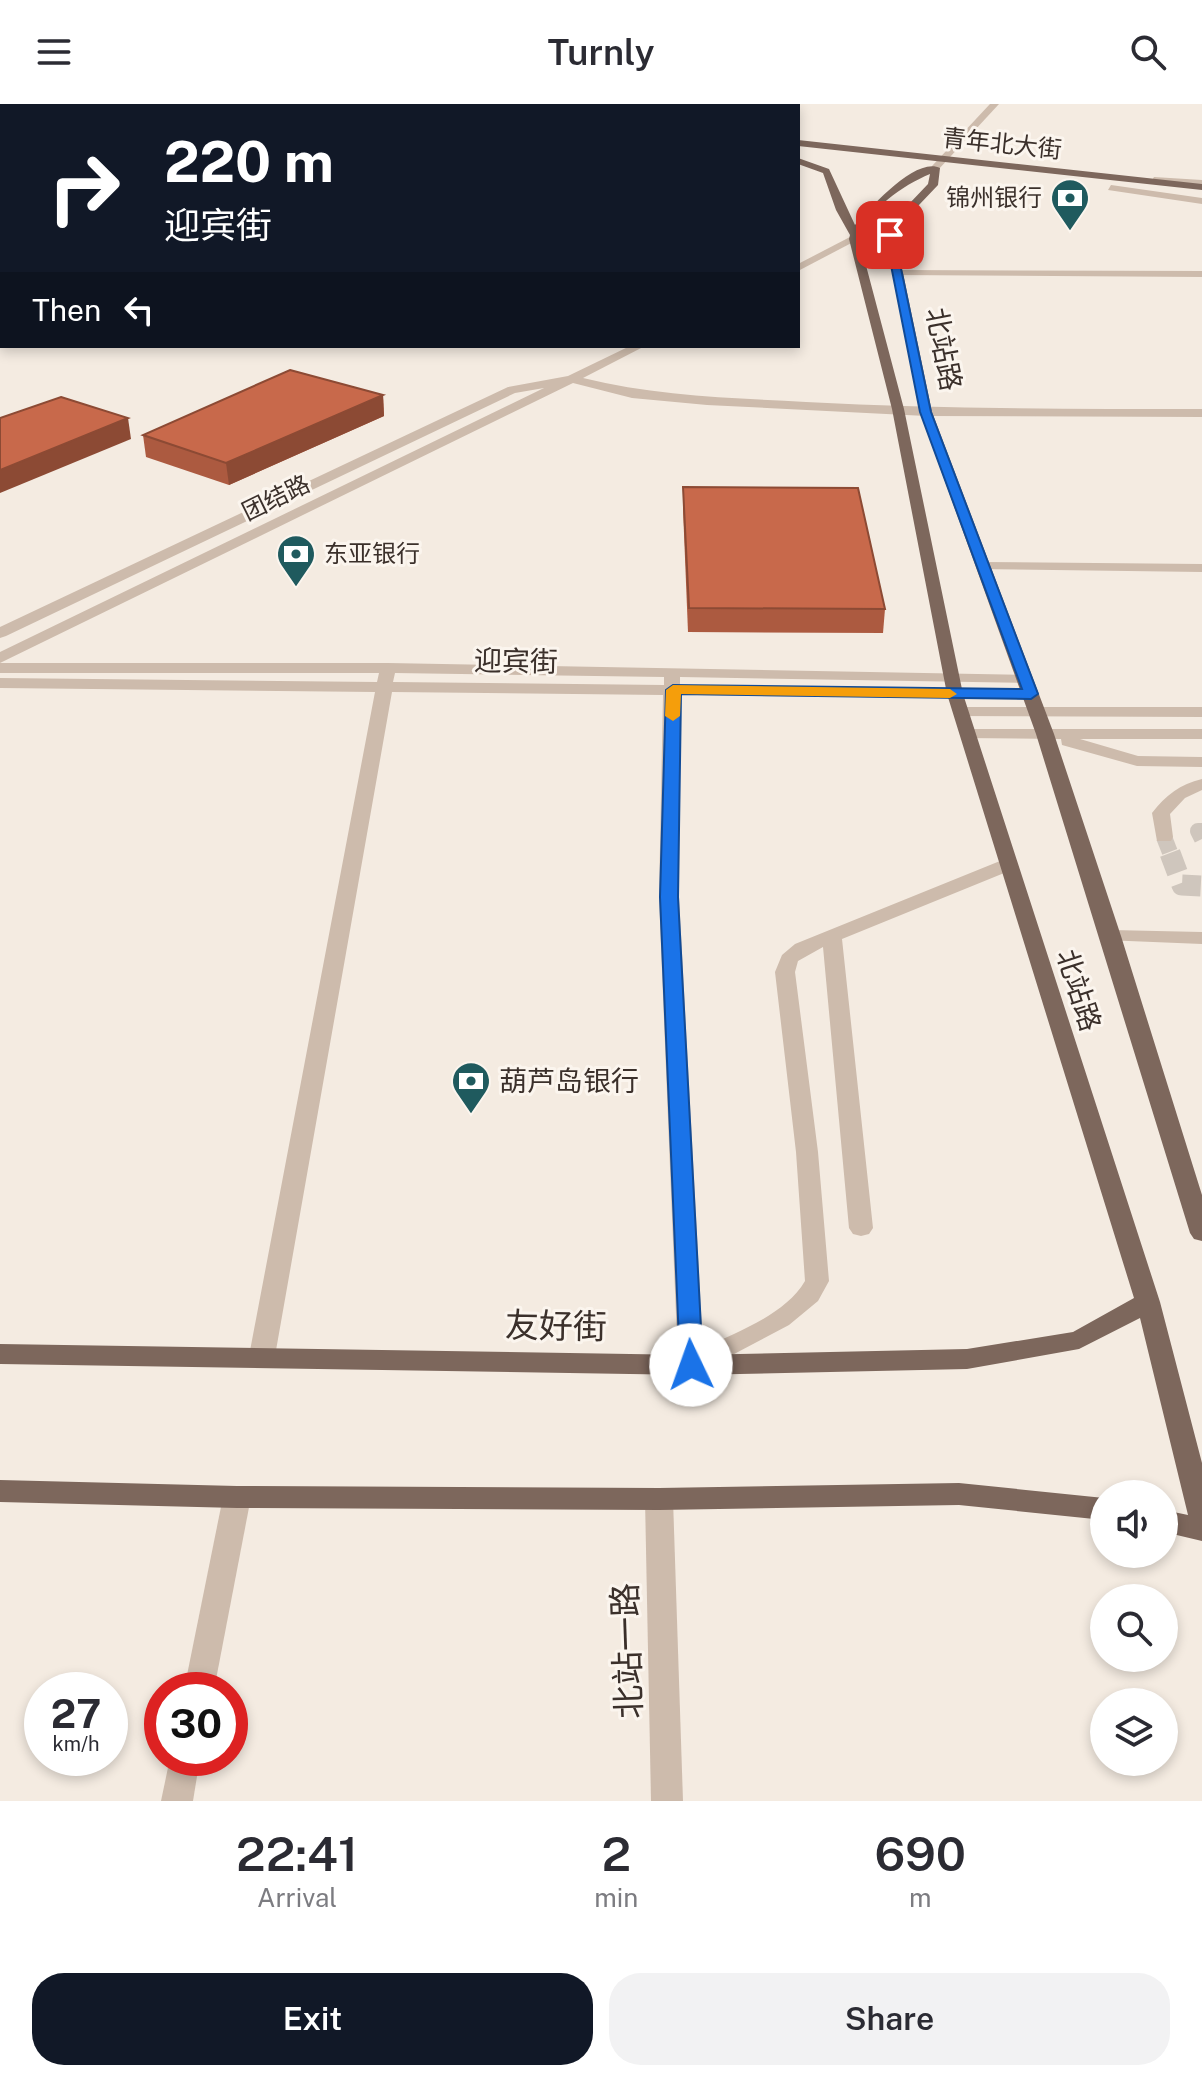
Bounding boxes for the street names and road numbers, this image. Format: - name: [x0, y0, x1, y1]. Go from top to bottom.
- street label: 青年北大街: [941, 123, 1063, 163]
- street label: 北站路: [920, 305, 969, 393]
- street label: 团结路: [237, 469, 314, 525]
- street label: 迎宾街: [474, 643, 558, 678]
- street label: 北站路: [1051, 945, 1108, 1035]
- street label: 友好街: [505, 1305, 607, 1347]
- street label: 北站一路: [605, 1582, 649, 1720]

